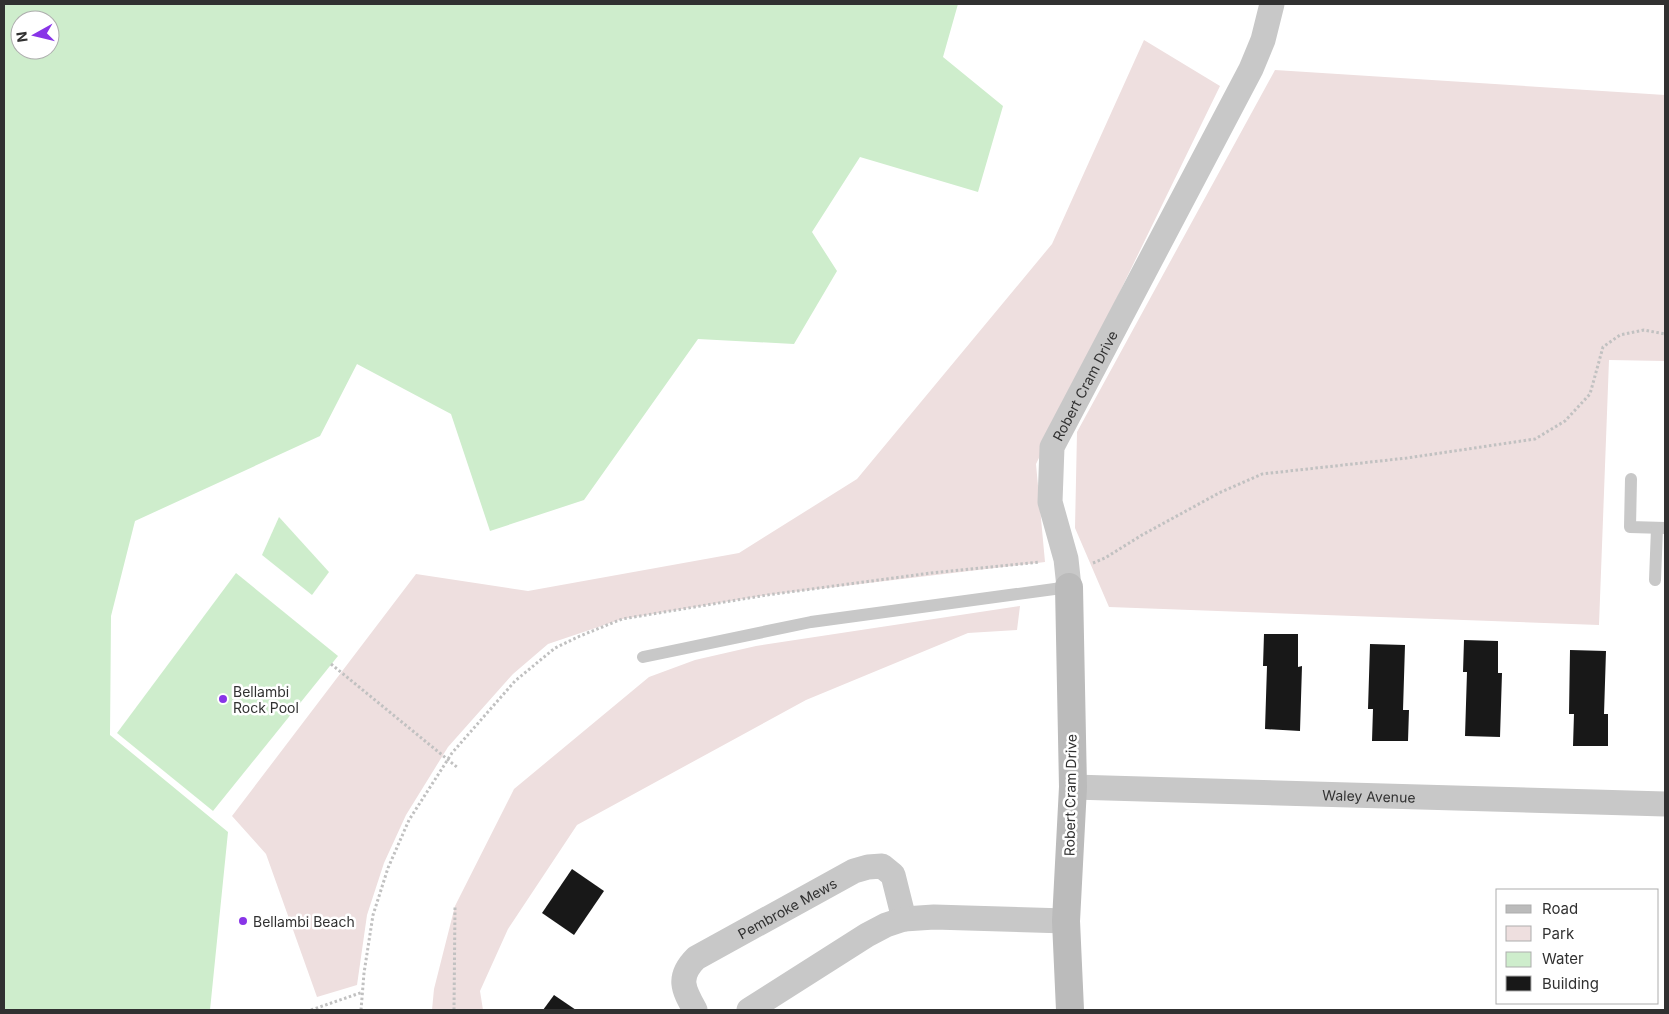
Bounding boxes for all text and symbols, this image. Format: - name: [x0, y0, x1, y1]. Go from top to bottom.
- north arrow: [10, 10, 60, 60]
- text: N: [12, 30, 31, 43]
- street label: Robert Cram Drive: [1048, 327, 1120, 444]
- place label: Bellambi Rock Pool: [233, 683, 299, 716]
- marker: Bellambi Rock Pool: [217, 693, 229, 705]
- street label: Robert Cram Drive: [1060, 734, 1080, 856]
- street label: Waley Avenue: [1322, 786, 1416, 805]
- street label: Pembroke Mews: [735, 874, 839, 942]
- legend: [1496, 889, 1659, 1004]
- text: Road: [1542, 899, 1578, 918]
- place label: Bellambi Beach: [253, 913, 355, 930]
- marker: Bellambi Beach: [237, 915, 249, 927]
- text: Park: [1542, 924, 1575, 943]
- text: Water: [1542, 949, 1584, 968]
- text: Building: [1542, 974, 1599, 993]

